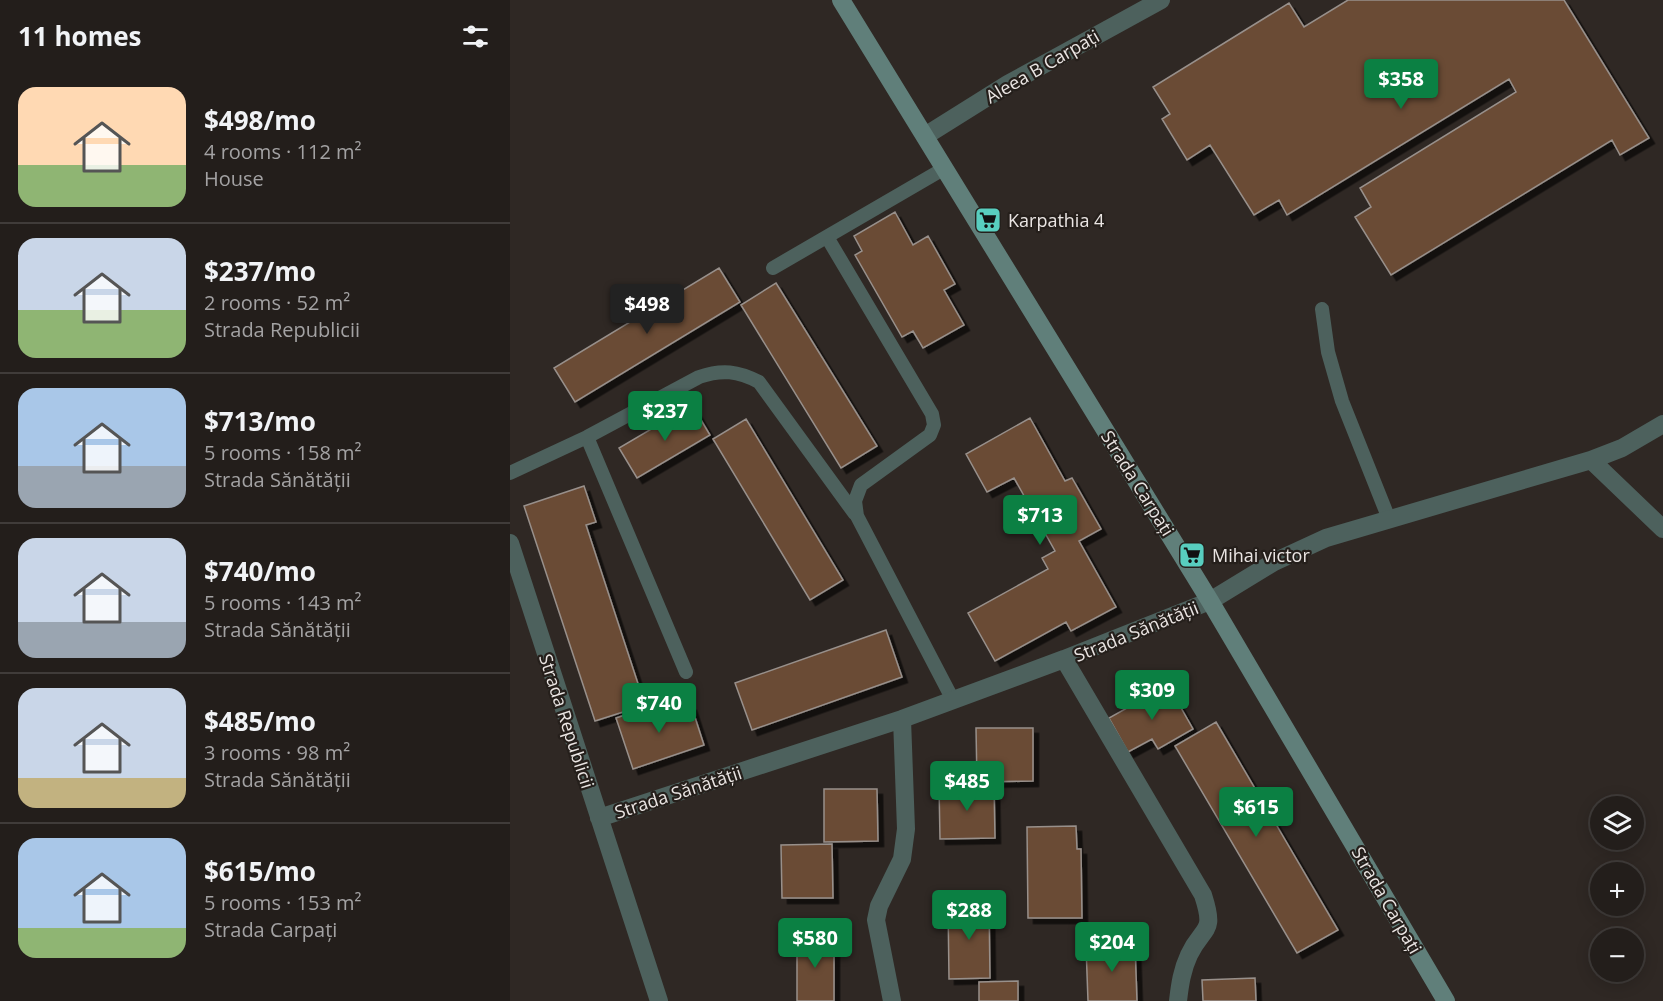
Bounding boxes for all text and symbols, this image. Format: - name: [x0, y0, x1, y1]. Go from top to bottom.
- text: 11 homes: [18, 18, 142, 54]
- icon: filters: [459, 20, 492, 53]
- street label: Aleea B Carpați: [981, 24, 1103, 108]
- pin: $358: [1365, 59, 1437, 110]
- text: $358: [1378, 65, 1424, 92]
- text: $498/mo: [204, 102, 316, 138]
- icon: home: [66, 111, 138, 183]
- text: 4 rooms · 112 m²: [204, 138, 362, 165]
- text: House: [204, 165, 264, 192]
- supermarket icon: Karpathia 4: [973, 205, 1003, 235]
- place label: Karpathia 4: [1008, 208, 1104, 232]
- text: $237/mo: [204, 253, 316, 289]
- icon: home: [66, 262, 138, 334]
- pin: $498: [611, 284, 683, 335]
- text: 2 rooms · 52 m²: [204, 289, 350, 316]
- text: $498: [624, 290, 670, 317]
- text: Strada Republicii: [204, 316, 360, 343]
- pin: $237: [629, 391, 701, 442]
- text: $237: [642, 397, 688, 424]
- text: $713/mo: [204, 403, 316, 439]
- icon: home: [66, 412, 138, 484]
- street label: Strada Carpați: [1096, 426, 1180, 540]
- text: 5 rooms · 158 m²: [204, 439, 362, 466]
- text: Strada Sănătății: [204, 466, 351, 493]
- pin: $713: [1004, 495, 1076, 546]
- text: $713: [1017, 501, 1063, 528]
- supermarket icon: Mihai victor: [1177, 540, 1207, 570]
- place label: Mihai victor: [1212, 543, 1310, 567]
- text: $740/mo: [204, 553, 316, 589]
- icon: home: [66, 562, 138, 634]
- text: 5 rooms · 143 m²: [204, 589, 362, 616]
- street label: Strada Sănătății: [1070, 595, 1202, 667]
- text: Strada Sănătății: [204, 616, 351, 643]
- street label: Strada Republicii: [534, 651, 600, 791]
- pin: $309: [1116, 670, 1188, 721]
- text: $309: [1129, 676, 1175, 703]
- pin: $740: [623, 683, 695, 734]
- text: $740: [636, 689, 682, 716]
- text: $485/mo: [204, 703, 316, 739]
- icon: home: [66, 712, 138, 784]
- text: 3 rooms · 98 m²: [204, 739, 350, 766]
- street label: Strada Sănătății: [611, 760, 745, 824]
- pin: $485: [931, 761, 1003, 812]
- text: Strada Sănătății: [204, 766, 351, 793]
- text: $485: [944, 767, 990, 794]
- pin: $615: [1220, 787, 1292, 838]
- text: $615: [1233, 793, 1279, 820]
- map controls: [1590, 796, 1644, 982]
- button: layers: [1590, 796, 1644, 850]
- street label: Strada Carpați: [1347, 842, 1427, 958]
- text: $615/mo: [204, 853, 316, 889]
- icon: home: [66, 862, 138, 934]
- button: +: [1590, 862, 1644, 916]
- text: 5 rooms · 153 m²: [204, 889, 362, 916]
- pin: $288: [933, 890, 1005, 941]
- text: $288: [946, 896, 992, 923]
- text: Strada Carpați: [204, 916, 337, 943]
- pin: $580: [779, 918, 851, 969]
- pin: $204: [1076, 922, 1148, 973]
- text: $580: [792, 924, 838, 951]
- text: $204: [1089, 928, 1135, 955]
- button: −: [1590, 928, 1644, 982]

